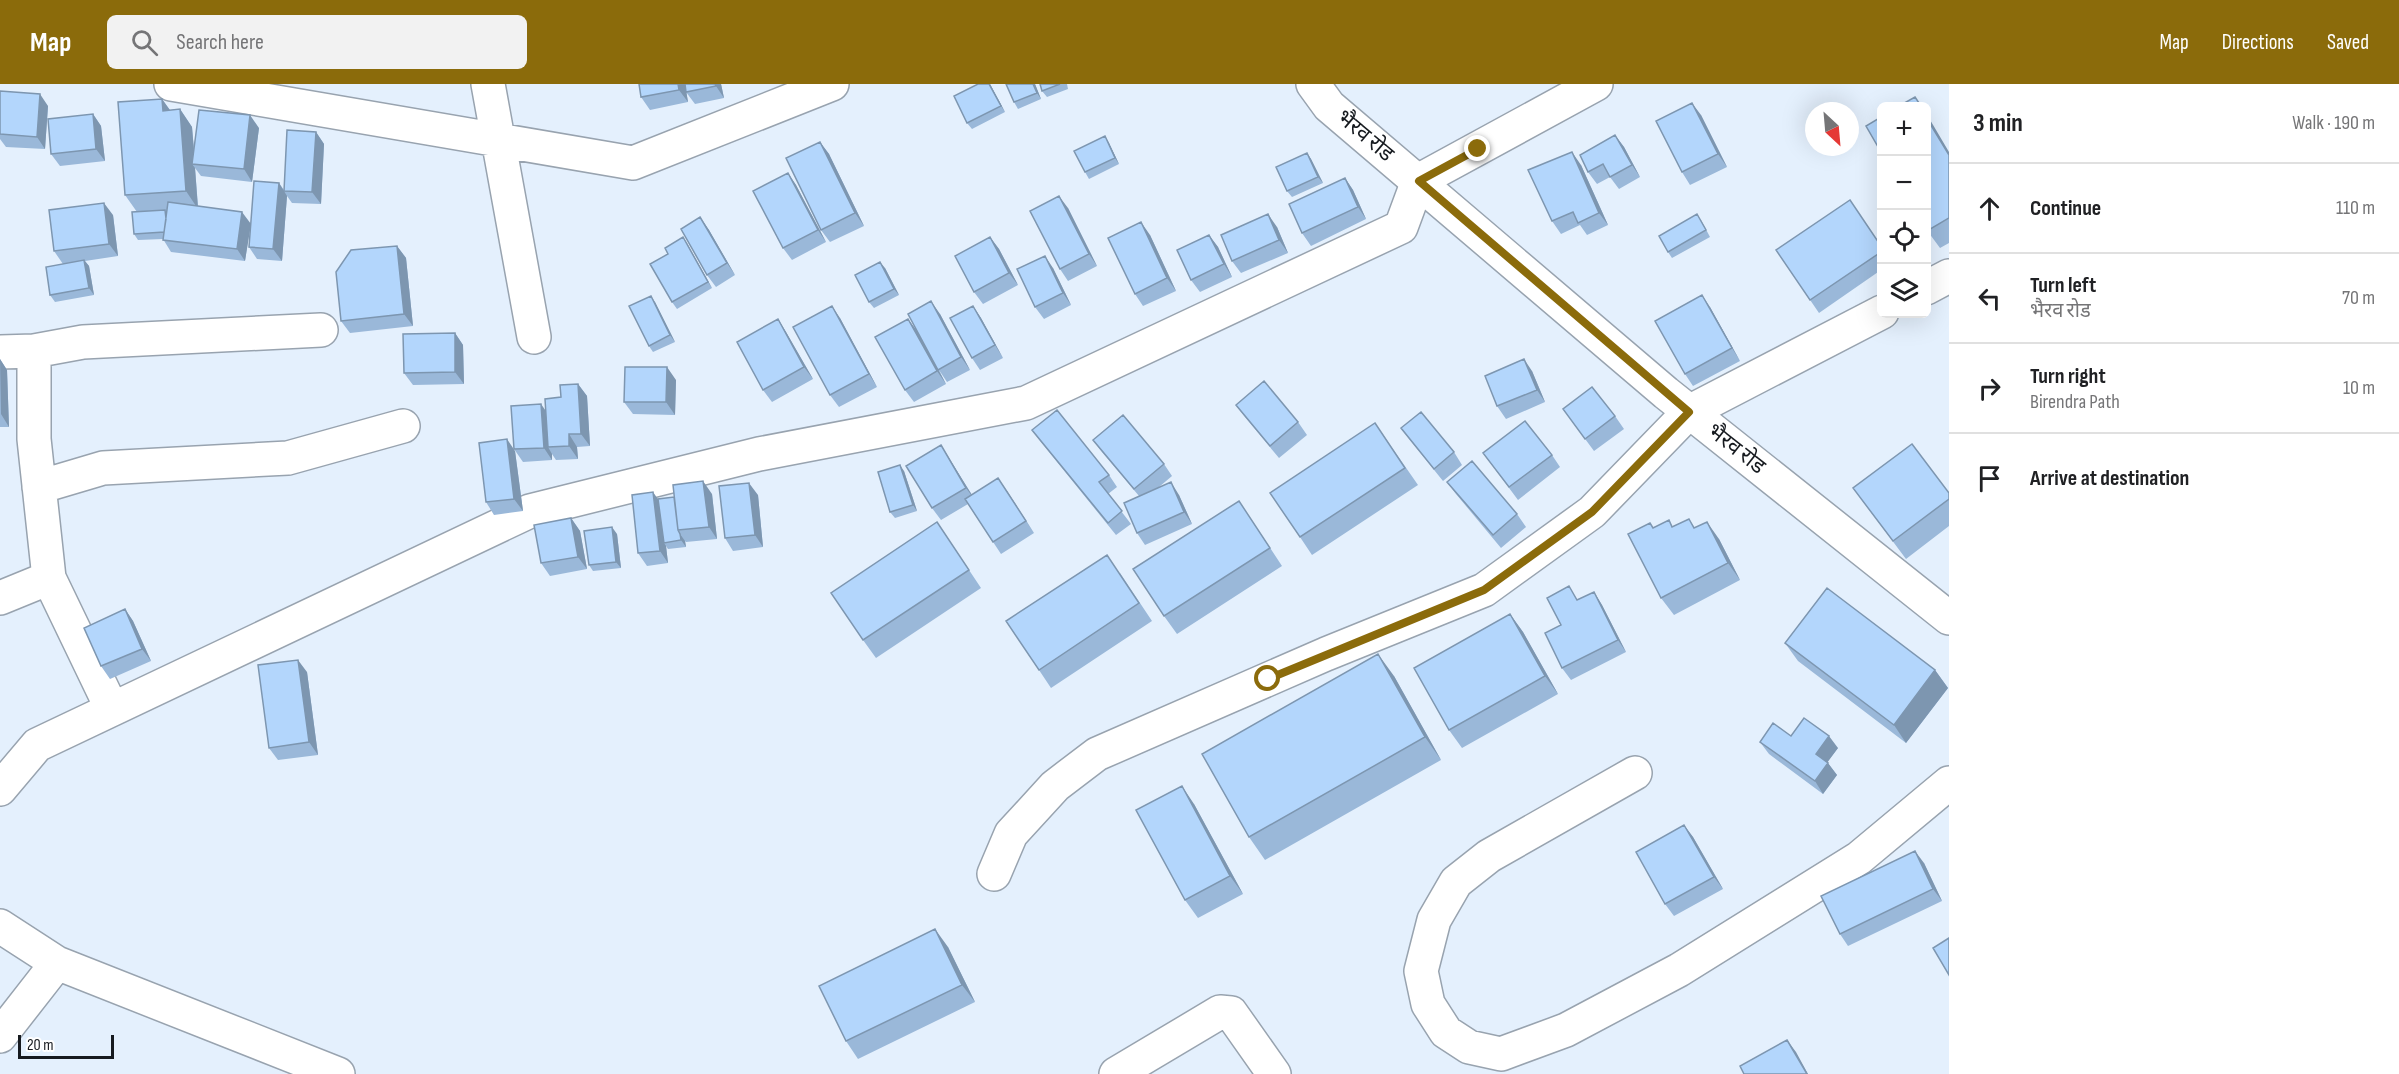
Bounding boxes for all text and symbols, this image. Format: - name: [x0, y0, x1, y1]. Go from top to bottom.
- search box: [107, 15, 527, 69]
- text: Map: [30, 26, 71, 59]
- icon: search: [128, 26, 161, 59]
- text: Search here: [176, 29, 264, 56]
- text: Map: [2159, 30, 2189, 55]
- text: Directions: [2222, 30, 2294, 55]
- text: Saved: [2327, 30, 2369, 55]
- north arrow: [1805, 102, 1859, 156]
- map controls: [1877, 102, 1931, 318]
- button: +: [1877, 102, 1931, 156]
- street label: भैरव रोड: [1331, 103, 1400, 168]
- text: 3 min: [1973, 108, 2023, 139]
- text: Walk · 190 m: [2292, 111, 2375, 135]
- route end: [1464, 135, 1490, 161]
- button: −: [1877, 156, 1931, 210]
- icon: ahead: [1973, 192, 2006, 225]
- text: Continue: [2030, 195, 2101, 222]
- text: 110 m: [2336, 196, 2375, 220]
- button: locate: [1877, 210, 1931, 264]
- button: layers: [1877, 264, 1931, 318]
- text: Turn left: [2030, 272, 2096, 299]
- icon: left: [1973, 282, 2006, 315]
- text: 70 m: [2342, 286, 2375, 310]
- text: भैरव रोड: [2030, 299, 2091, 323]
- text: Turn right: [2030, 363, 2106, 390]
- icon: right: [1973, 372, 2006, 405]
- text: 10 m: [2343, 376, 2375, 400]
- text: Birendra Path: [2030, 390, 2120, 414]
- street label: भैरव रोड: [1701, 417, 1771, 480]
- icon: arrive: [1973, 462, 2006, 495]
- text: Arrive at destination: [2030, 465, 2189, 492]
- route start: [1254, 665, 1280, 691]
- scale bar: [18, 1032, 114, 1060]
- text: 20 m: [27, 1036, 54, 1055]

